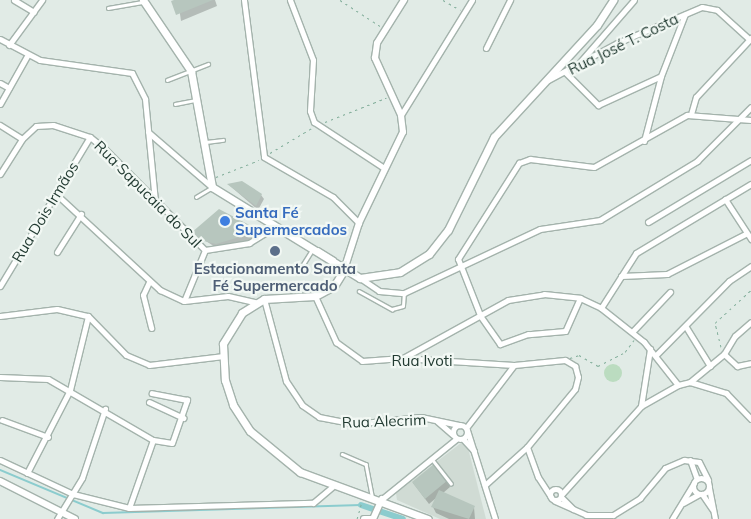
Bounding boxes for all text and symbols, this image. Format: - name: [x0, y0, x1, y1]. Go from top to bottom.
- street label: Rua José T. Costa: [565, 10, 681, 78]
- street label: Rua Sapucaia do Sul: [91, 137, 205, 251]
- street label: Rua Dois Irmãos: [8, 158, 82, 266]
- place label: Santa Fé Supermercados: [235, 203, 347, 238]
- marker: Santa Fé Supermercados: [219, 215, 231, 227]
- marker: Estacionamento Santa Fé Supermercado: [269, 245, 281, 257]
- place label: Estacionamento Santa Fé Supermercado: [194, 259, 356, 294]
- street label: Rua Ivoti: [392, 352, 452, 370]
- street label: Rua Alecrim: [342, 411, 426, 431]

